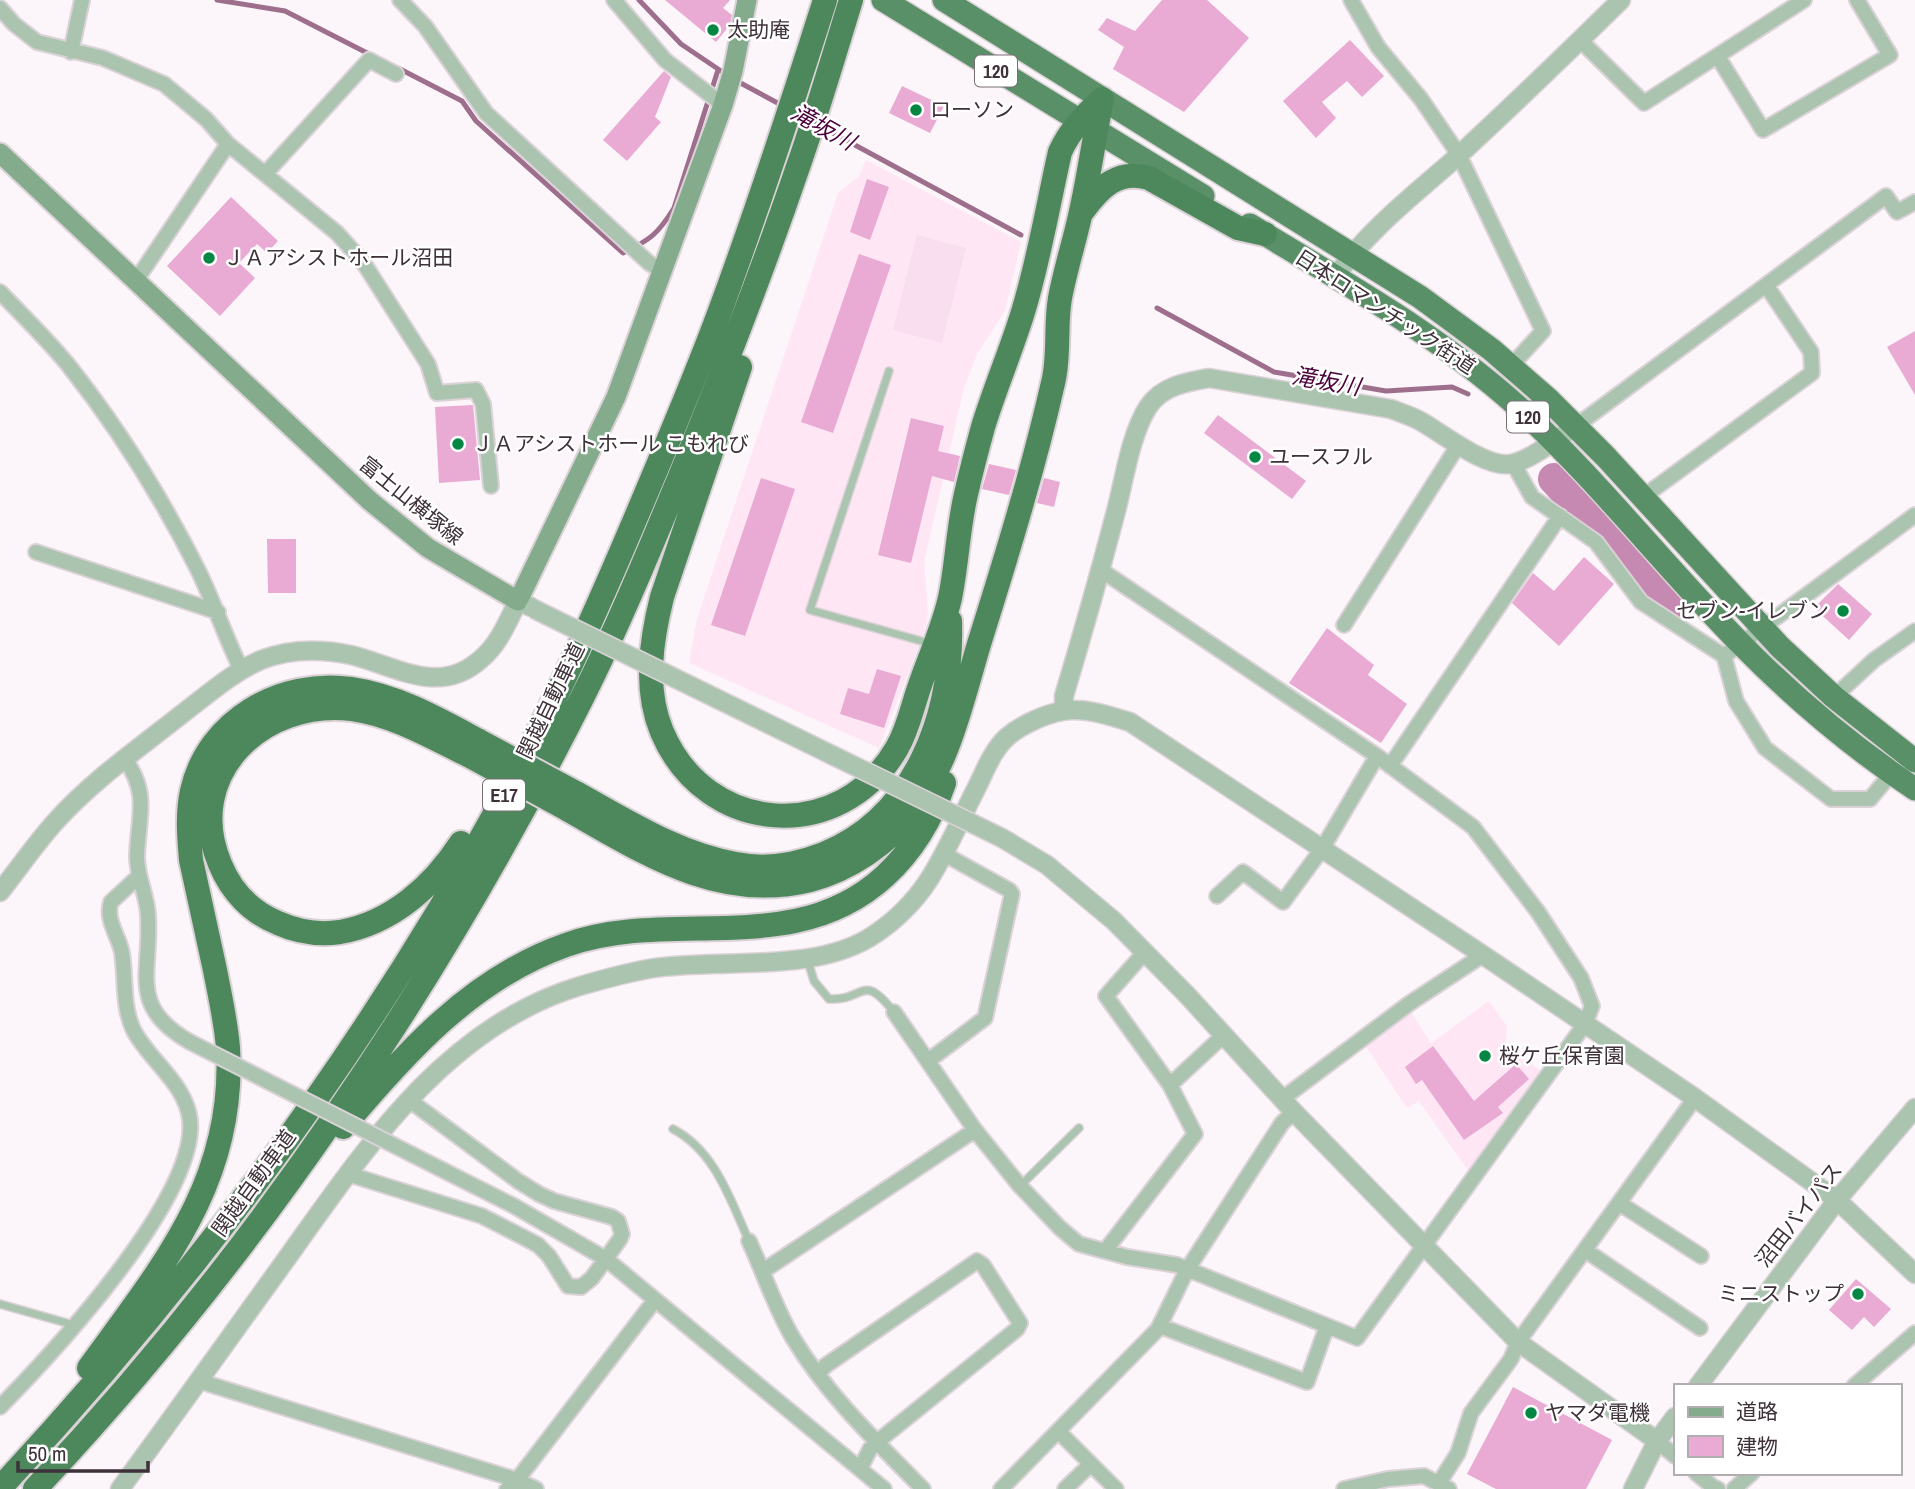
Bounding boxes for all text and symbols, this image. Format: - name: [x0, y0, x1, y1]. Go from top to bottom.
- place label: 太助庵: [727, 15, 790, 44]
- marker: 太助庵: [705, 22, 721, 38]
- road number: 120: [975, 55, 1017, 86]
- place label: ローソン: [930, 95, 1014, 124]
- water label: 滝坂川: [786, 96, 864, 158]
- marker: ローソン: [908, 102, 924, 118]
- street label: 日本ロマンチック街道: [1289, 242, 1481, 381]
- place label: ＪＡアシストホール沼田: [223, 243, 453, 272]
- marker: ＪＡアシストホール沼田: [201, 250, 217, 266]
- water label: 滝坂川: [1289, 359, 1366, 402]
- road number: 120: [1507, 402, 1549, 432]
- place label: ＪＡアシストホール こもれび: [472, 429, 749, 458]
- marker: ＪＡアシストホール こもれび: [450, 436, 466, 452]
- place label: ユースフル: [1269, 442, 1373, 471]
- marker: ユースフル: [1247, 449, 1263, 465]
- street label: 富士山横塚線: [353, 450, 469, 552]
- place label: セブン-イレブン: [1676, 596, 1829, 625]
- marker: セブン-イレブン: [1835, 603, 1851, 619]
- street label: 関越自動車道: [510, 638, 591, 764]
- road number: E17: [483, 780, 525, 810]
- place label: 桜ケ丘保育園: [1499, 1041, 1625, 1070]
- marker: 桜ケ丘保育園: [1477, 1048, 1493, 1064]
- street label: 関越自動車道: [205, 1123, 302, 1242]
- street label: 沼田バイパス: [1749, 1156, 1849, 1273]
- place label: ミニストップ: [1718, 1279, 1844, 1308]
- marker: ミニストップ: [1850, 1286, 1866, 1302]
- legend: [1674, 1384, 1901, 1475]
- text: 道路: [1736, 1397, 1778, 1426]
- place label: ヤマダ電機: [1545, 1398, 1650, 1427]
- marker: ヤマダ電機: [1523, 1405, 1539, 1421]
- scale bar: [18, 1430, 147, 1474]
- text: 建物: [1736, 1432, 1778, 1461]
- text: 50 m: [28, 1439, 66, 1468]

